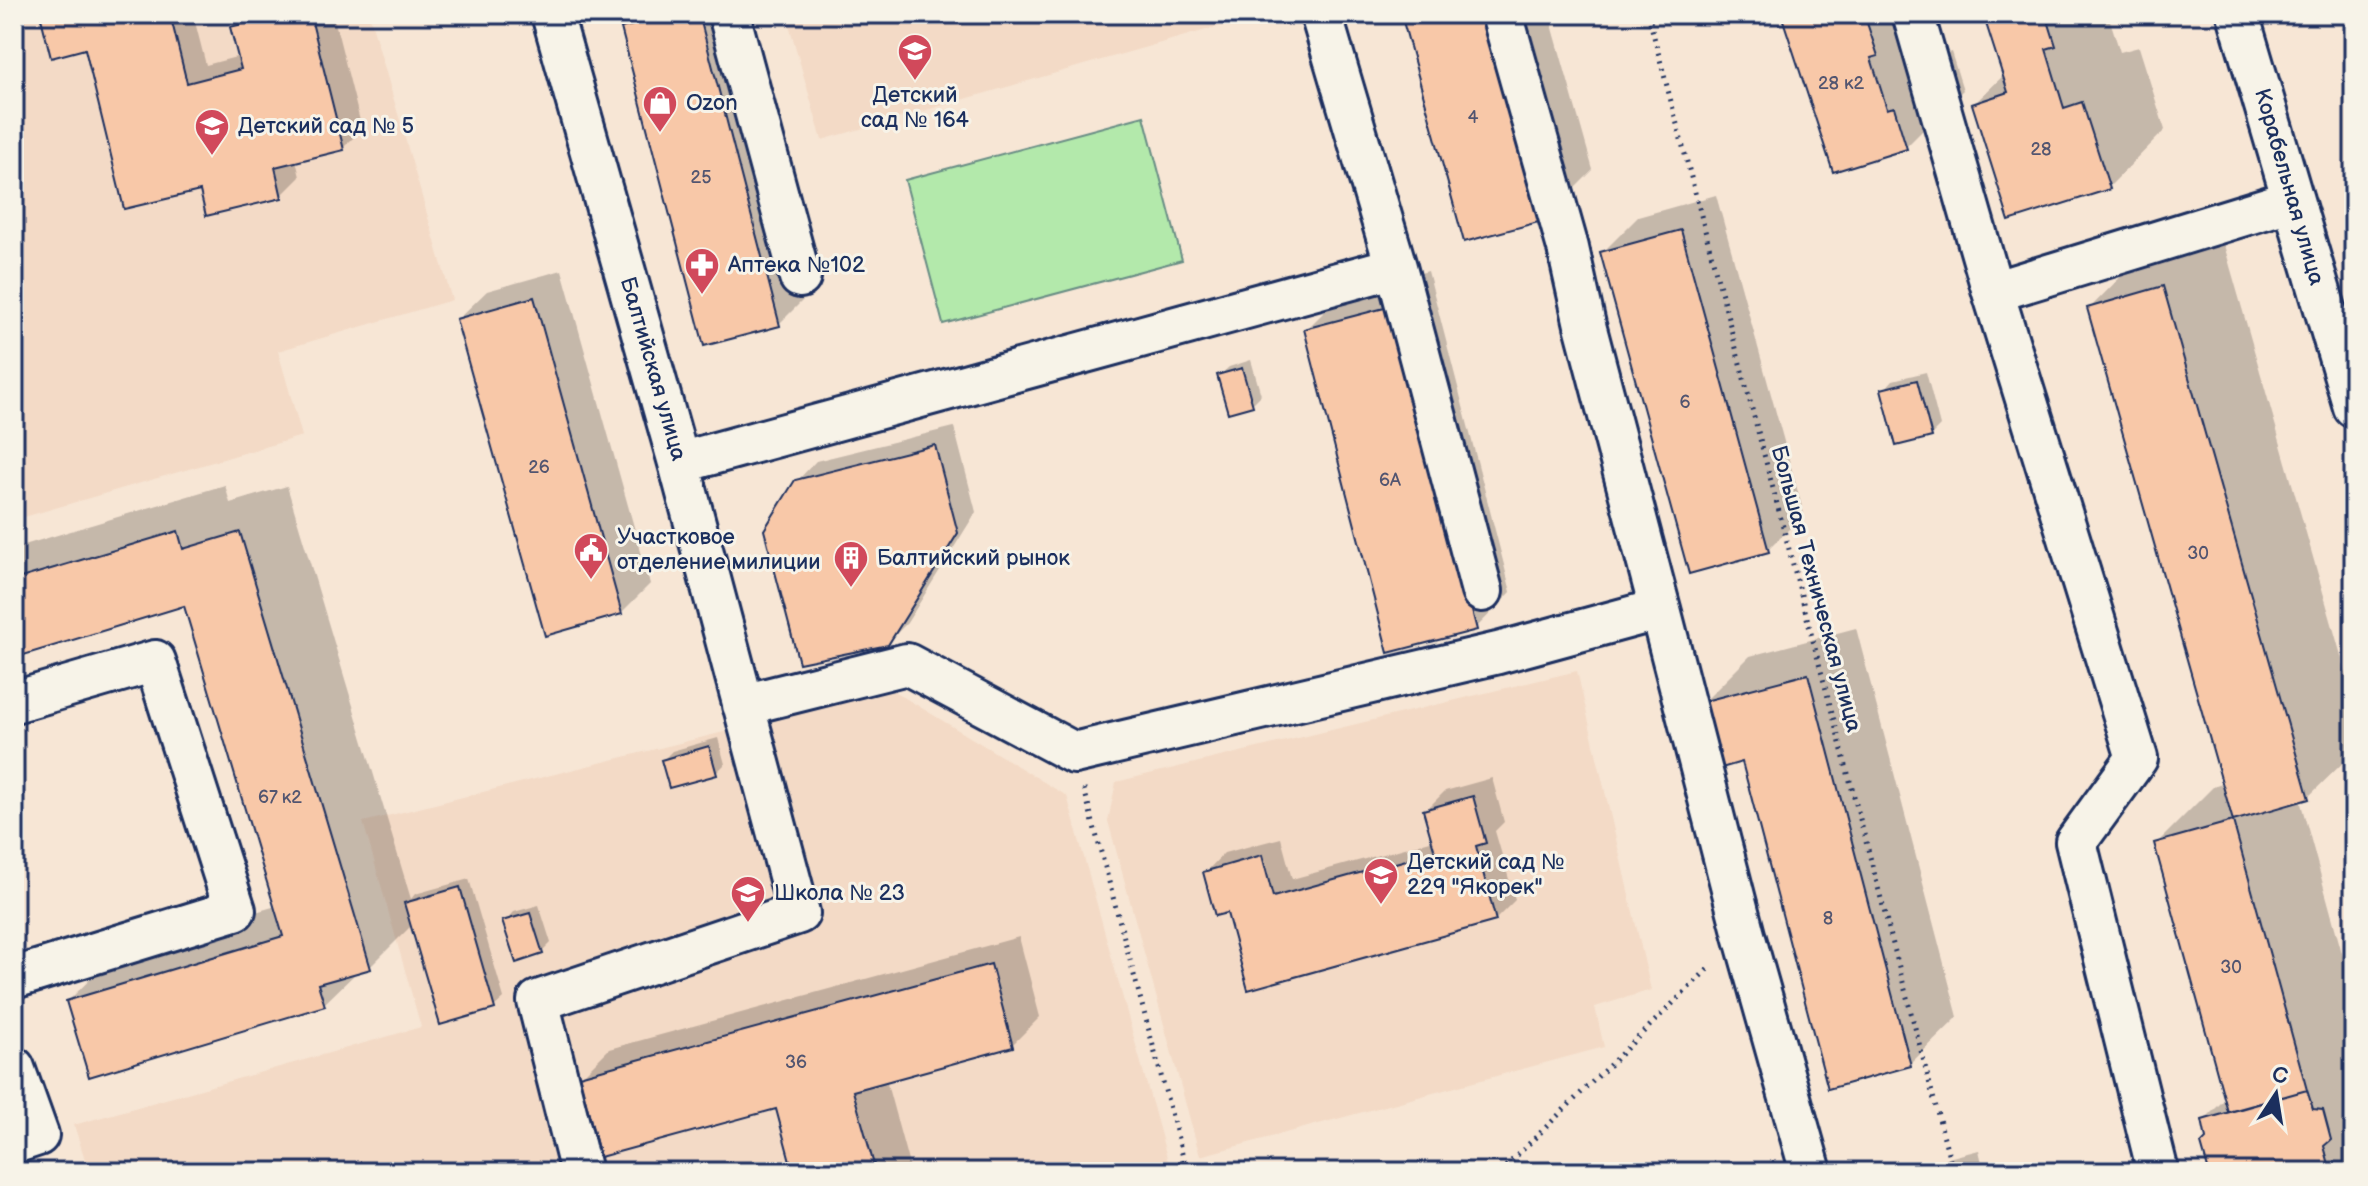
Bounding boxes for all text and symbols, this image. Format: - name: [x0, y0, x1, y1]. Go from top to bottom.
- school or university icon: Детский сад № 164: [896, 32, 934, 82]
- house number: 28 к2: [1818, 73, 1864, 94]
- place label: Детский сад № 164: [861, 82, 970, 134]
- shop icon: Ozon: [641, 84, 679, 134]
- street label: Корабельная улица: [2248, 86, 2330, 288]
- place label: Ozon: [686, 90, 738, 117]
- school or university icon: Детский сад № 5: [193, 107, 231, 157]
- house number: 4: [1468, 107, 1479, 128]
- place label: Детский сад № 5: [238, 113, 414, 140]
- house number: 28: [2030, 139, 2052, 160]
- house number: 25: [691, 167, 711, 188]
- pharmacy icon: Аптека №102: [683, 246, 721, 296]
- place label: Аптека №102: [727, 252, 865, 279]
- street label: Балтийская улица: [614, 274, 692, 464]
- house number: 6: [1680, 392, 1691, 413]
- street label: Большая Техническая улица: [1765, 443, 1867, 735]
- house number: 26: [528, 457, 550, 478]
- house number: 6А: [1379, 470, 1401, 491]
- place label: Участковое отделение милиции: [617, 524, 821, 576]
- public building icon: Участковое отделение милиции: [572, 531, 610, 581]
- building icon: Балтийский рынок: [832, 539, 870, 589]
- house number: 30: [2187, 543, 2209, 564]
- place label: Балтийский рынок: [877, 545, 1070, 572]
- house number: 67 к2: [258, 787, 302, 808]
- place label: Детский сад № 229 "Якорек": [1407, 849, 1565, 901]
- school or university icon: Детский сад № 229 "Якорек": [1362, 856, 1400, 906]
- school or university icon: Школа № 23: [729, 874, 767, 924]
- place label: Школа № 23: [774, 880, 905, 907]
- house number: 8: [1823, 908, 1833, 929]
- house number: 30: [2220, 957, 2242, 978]
- house number: 36: [785, 1052, 807, 1073]
- north arrow: [2236, 1054, 2316, 1134]
- text: С: [2270, 1061, 2290, 1091]

